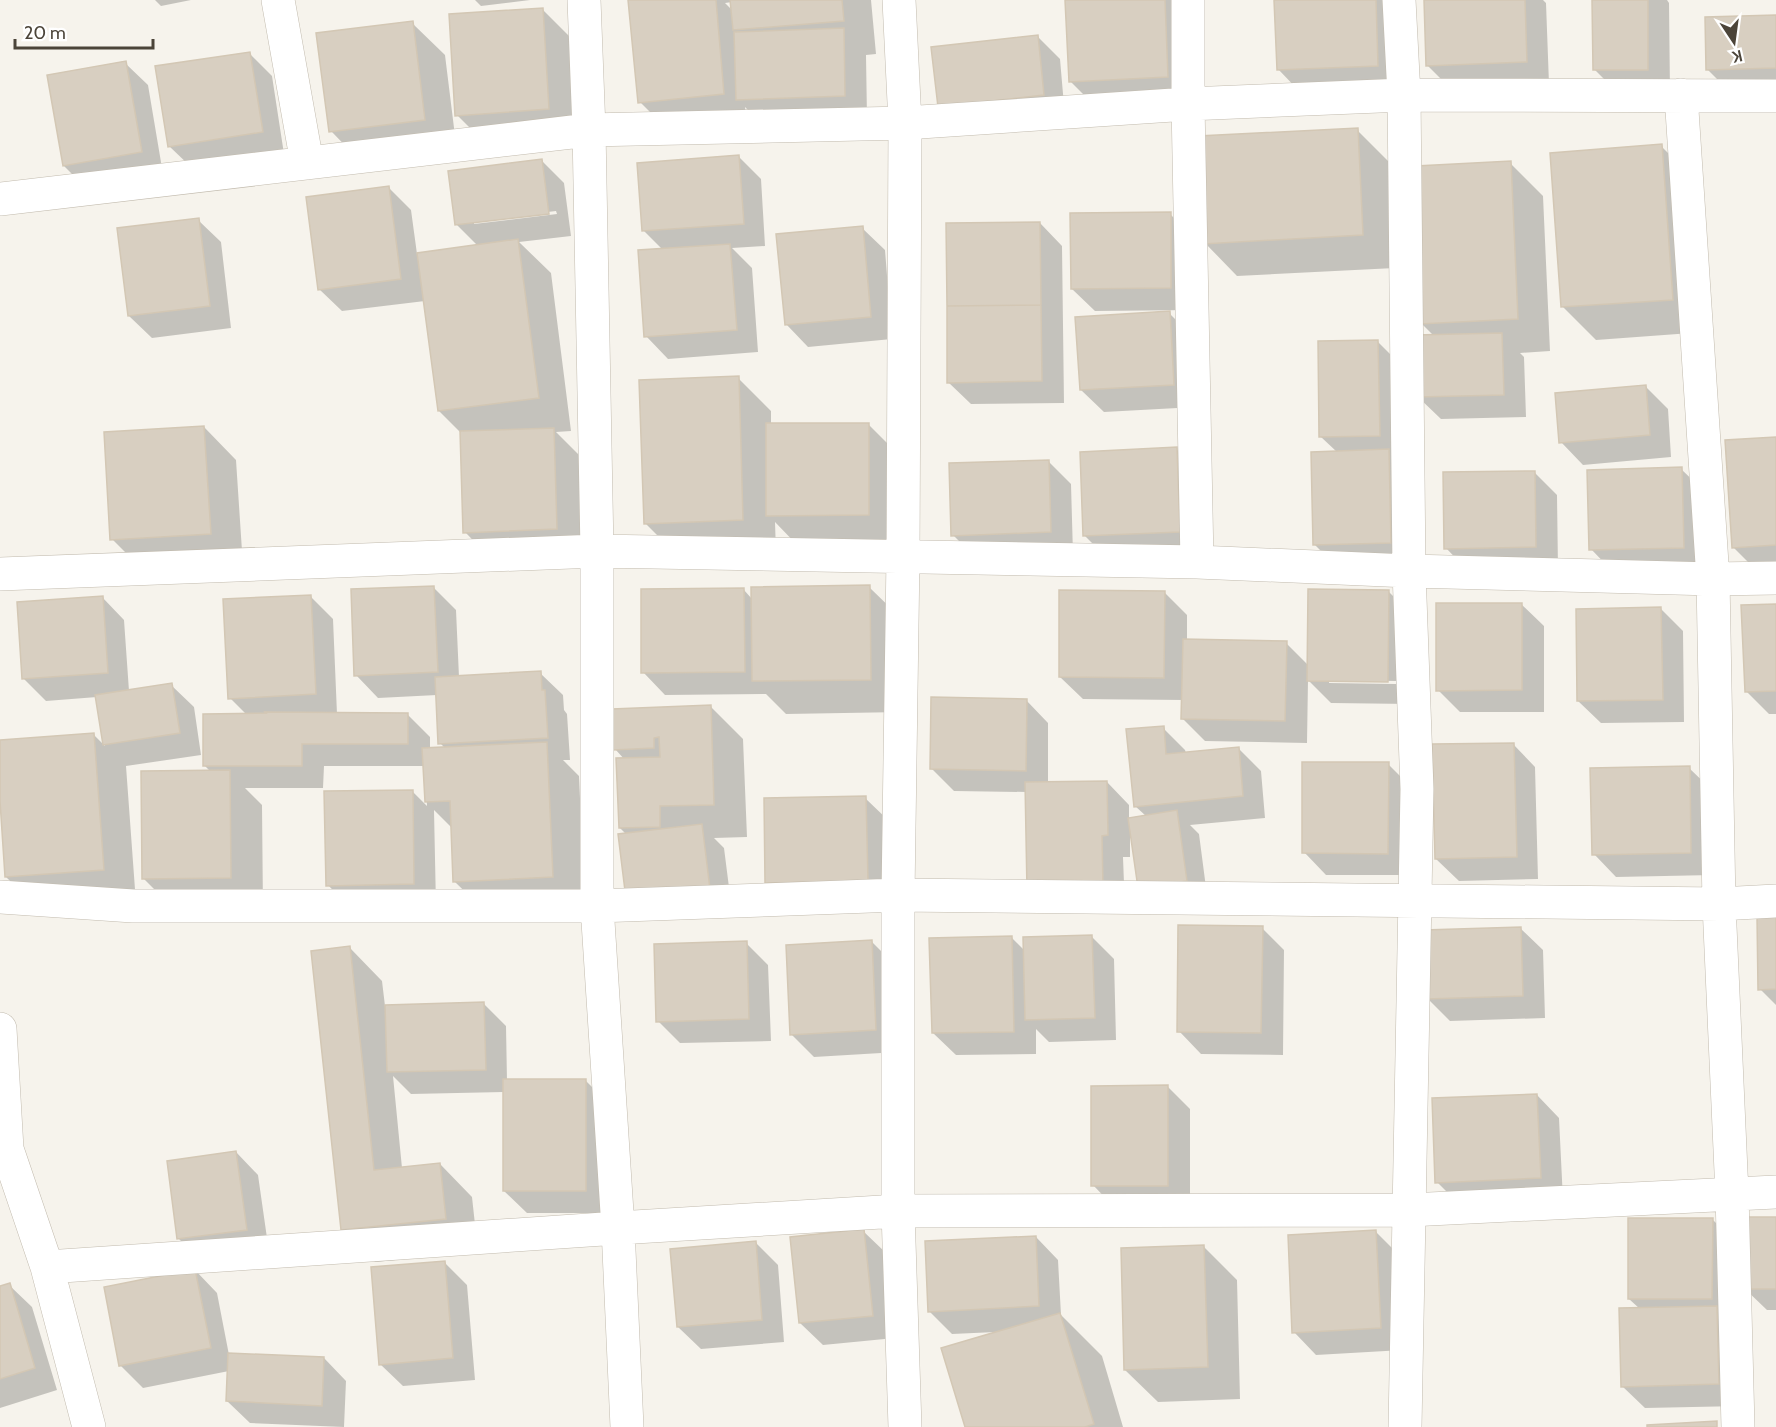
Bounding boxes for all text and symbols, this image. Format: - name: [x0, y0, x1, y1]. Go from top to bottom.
- scale bar: [15, 12, 153, 50]
- north arrow: [1704, 12, 1764, 72]
- text: 20 m: [24, 22, 66, 44]
- text: K: [1730, 46, 1744, 67]

